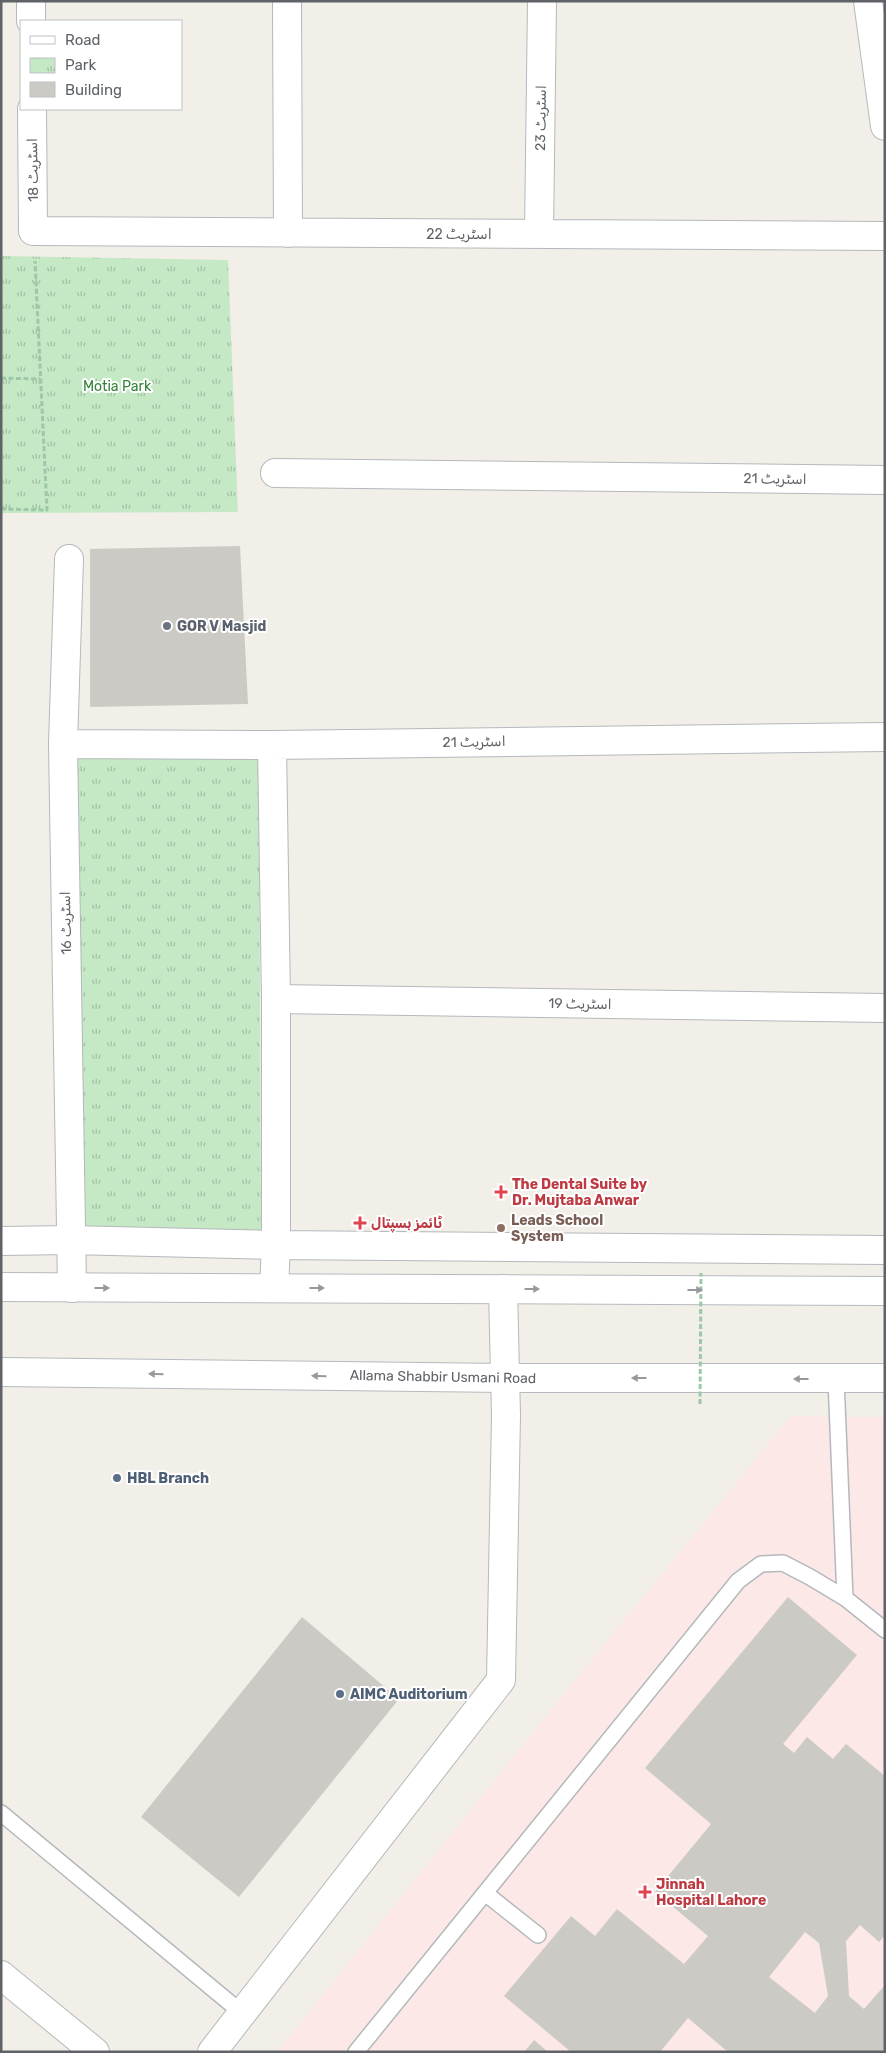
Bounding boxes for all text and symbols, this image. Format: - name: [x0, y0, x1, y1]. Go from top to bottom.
- legend: [20, 20, 182, 110]
- text: Road: [65, 31, 101, 49]
- text: Park: [65, 56, 96, 74]
- text: Building: [65, 81, 122, 99]
- street label: اسٹریٹ 23: [532, 85, 550, 151]
- street label: اسٹریٹ 18: [24, 138, 42, 202]
- street label: اسٹریٹ 22: [426, 226, 492, 243]
- park label: Motia Park: [83, 378, 152, 395]
- street label: اسٹریٹ 21: [743, 470, 807, 488]
- place label: GOR V Masjid: [177, 618, 267, 635]
- marker: GOR V Masjid: [161, 620, 173, 632]
- street label: اسٹریٹ 21: [442, 733, 506, 751]
- street label: اسٹریٹ 16: [57, 891, 75, 955]
- street label: اسٹریٹ 19: [548, 995, 612, 1013]
- place label: The Dental Suite by Dr. Mujtaba Anwar: [512, 1176, 648, 1209]
- marker: The Dental Suite by Dr. Mujtaba Anwar: [494, 1185, 508, 1199]
- place label: Leads School System: [511, 1212, 603, 1245]
- place label: ٹائمز ہسپتال: [371, 1215, 443, 1233]
- marker: ٹائمز ہسپتال: [353, 1216, 367, 1230]
- marker: Leads School System: [495, 1222, 507, 1234]
- one-way arrow: [95, 1284, 111, 1292]
- one-way arrow: [310, 1284, 326, 1292]
- one-way arrow: [525, 1285, 541, 1293]
- one-way arrow: [687, 1286, 703, 1294]
- street label: Allama Shabbir Usmani Road: [350, 1367, 536, 1387]
- one-way arrow: [148, 1370, 164, 1378]
- one-way arrow: [310, 1371, 326, 1379]
- one-way arrow: [630, 1374, 646, 1382]
- one-way arrow: [793, 1375, 809, 1383]
- place label: HBL Branch: [127, 1470, 209, 1487]
- marker: HBL Branch: [111, 1472, 123, 1484]
- place label: AIMC Auditorium: [350, 1686, 468, 1703]
- marker: AIMC Auditorium: [334, 1688, 346, 1700]
- place label: Jinnah Hospital Lahore: [656, 1876, 766, 1909]
- marker: Jinnah Hospital Lahore: [638, 1885, 652, 1899]

